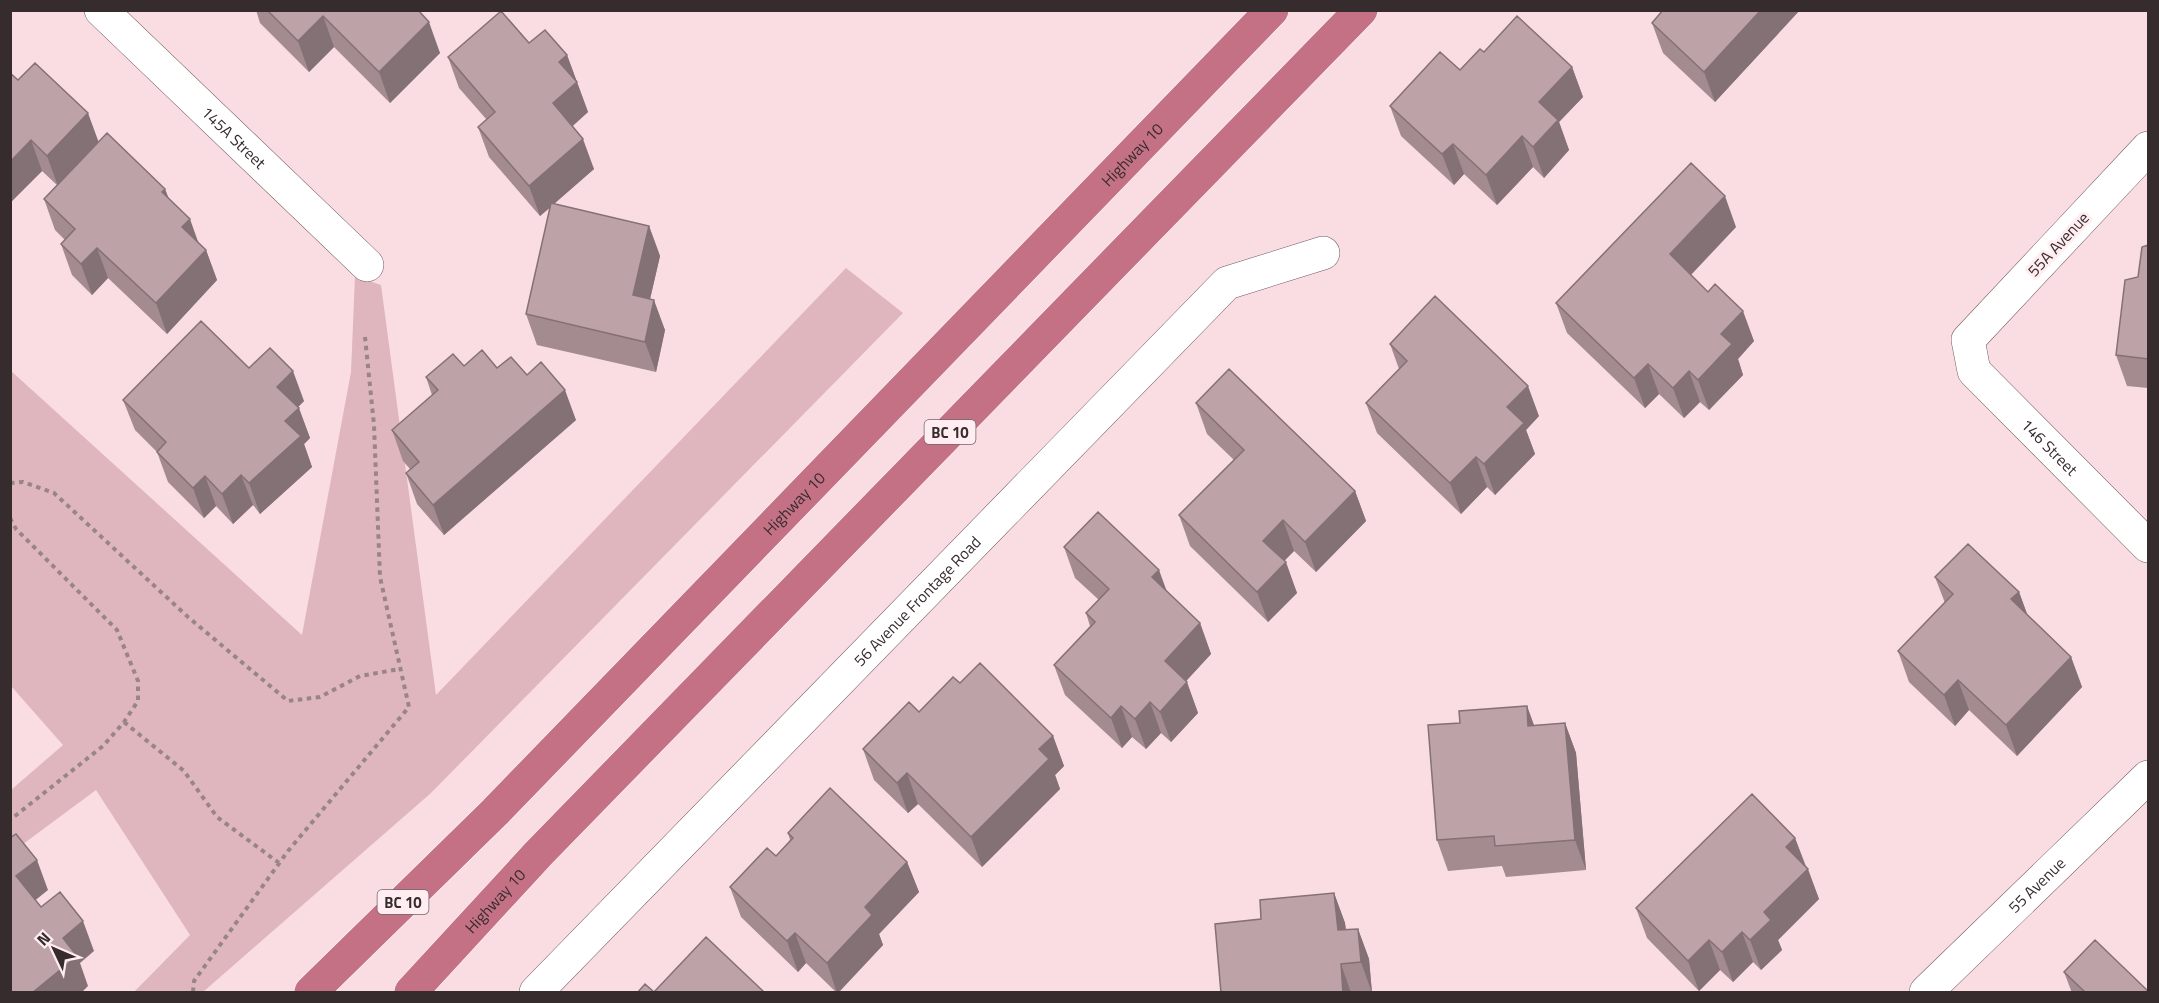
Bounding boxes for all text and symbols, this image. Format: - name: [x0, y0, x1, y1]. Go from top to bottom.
- street label: 145A Street: [196, 101, 272, 174]
- street label: Highway 10: [1096, 117, 1169, 192]
- street label: 55A Avenue: [2022, 206, 2094, 282]
- street label: 146 Street: [2016, 413, 2084, 481]
- road number: BC 10: [924, 420, 976, 444]
- street label: Highway 10: [757, 466, 831, 541]
- street label: 56 Avenue Frontage Road: [848, 530, 986, 672]
- street label: 55 Avenue: [2003, 851, 2071, 918]
- street label: Highway 10: [459, 863, 531, 938]
- road number: BC 10: [378, 890, 428, 914]
- north arrow: [24, 919, 84, 979]
- text: N: [31, 926, 56, 951]

